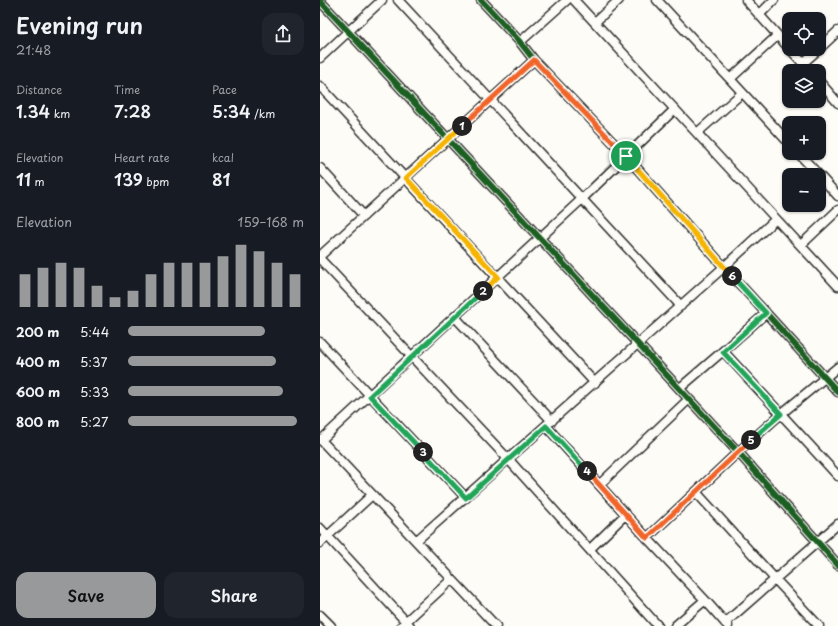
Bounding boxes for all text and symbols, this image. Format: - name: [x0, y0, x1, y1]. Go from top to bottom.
- text: Evening run: [16, 8, 143, 41]
- map controls: [782, 12, 826, 212]
- button: locate: [782, 12, 826, 56]
- button: share: [262, 13, 304, 55]
- text: 21:48: [16, 40, 51, 59]
- button: layers: [782, 64, 826, 108]
- text: Distance: [16, 81, 62, 98]
- text: Time: [114, 81, 140, 98]
- text: Pace: [212, 81, 237, 98]
- text: 1.34: [16, 98, 50, 124]
- text: 7:28: [114, 98, 151, 124]
- text: 5:34: [212, 98, 251, 124]
- text: km: [50, 105, 70, 122]
- text: /km: [251, 105, 275, 122]
- pin: 1: [452, 116, 472, 136]
- button: +: [782, 116, 826, 160]
- text: 1: [459, 117, 465, 134]
- pin: [609, 139, 643, 173]
- icon: arrive: [615, 145, 637, 167]
- text: Elevation: [16, 149, 63, 166]
- text: Heart rate: [114, 149, 170, 166]
- text: kcal: [212, 149, 234, 166]
- text: 11: [16, 166, 31, 192]
- text: 139: [114, 166, 143, 192]
- text: 81: [212, 166, 230, 192]
- button: −: [782, 168, 826, 212]
- text: m: [31, 173, 45, 190]
- text: bpm: [143, 173, 169, 190]
- text: Elevation: [16, 212, 72, 231]
- text: 159–168 m: [238, 212, 304, 231]
- pin: 6: [722, 266, 742, 286]
- text: 6: [728, 267, 736, 284]
- pin: 2: [473, 281, 493, 301]
- text: 2: [479, 282, 487, 299]
- text: 200 m: [16, 322, 60, 341]
- text: 5:44: [80, 322, 109, 341]
- text: 400 m: [16, 352, 60, 371]
- text: 5:37: [80, 352, 107, 371]
- text: 600 m: [16, 382, 60, 401]
- text: 5:33: [80, 382, 109, 401]
- text: 800 m: [16, 412, 59, 431]
- text: 5:27: [80, 412, 108, 431]
- pin: 5: [741, 430, 761, 450]
- text: 5: [747, 431, 755, 448]
- pin: 3: [413, 442, 433, 462]
- text: 3: [419, 443, 427, 460]
- pin: 4: [577, 461, 597, 481]
- text: 4: [583, 462, 591, 479]
- button: Save: [16, 572, 156, 618]
- button: Share: [164, 572, 304, 618]

